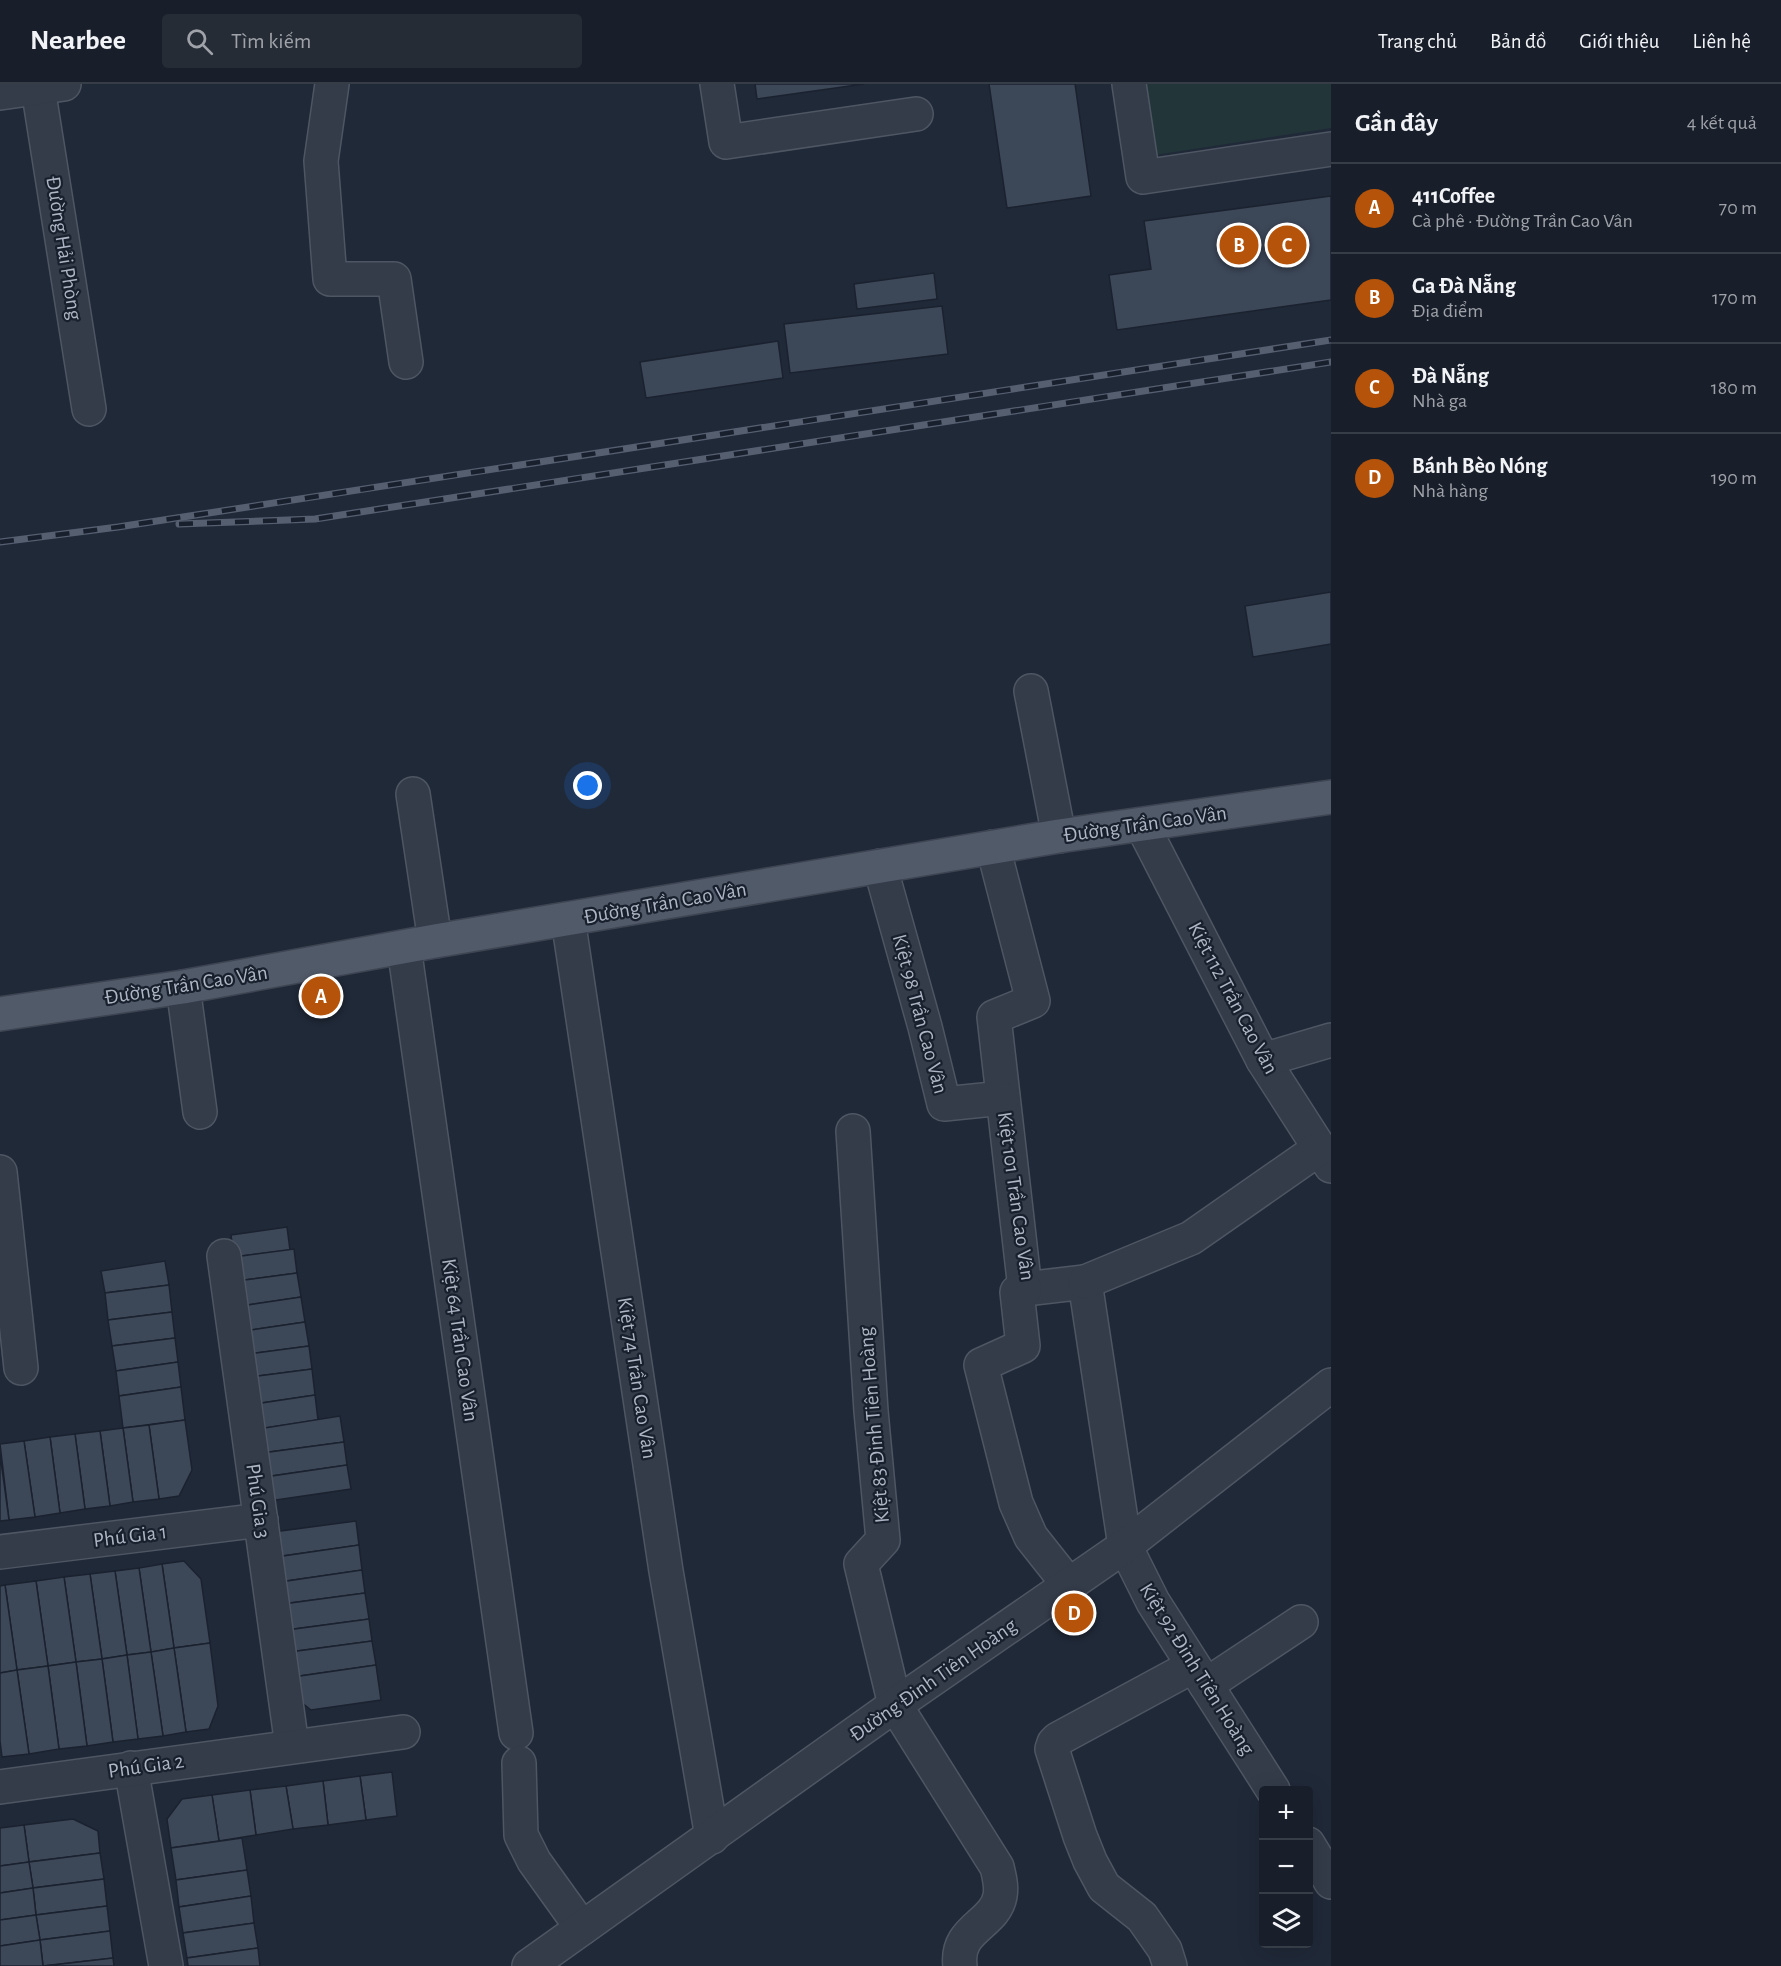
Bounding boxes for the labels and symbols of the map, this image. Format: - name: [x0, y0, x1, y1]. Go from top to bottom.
- street label: Đường Hải Phòng: [42, 175, 86, 322]
- pin: B: [1220, 222, 1258, 268]
- pin: C: [1268, 222, 1306, 268]
- your location: [573, 771, 602, 800]
- street label: Đường Trần Cao Vân: [1062, 802, 1228, 846]
- street label: Đường Trần Cao Vân: [582, 878, 748, 928]
- street label: Kiệt 112 Trần Cao Vân: [1184, 919, 1282, 1077]
- street label: Kiệt 98 Trần Cao Vân: [889, 932, 951, 1096]
- street label: Đường Trần Cao Vân: [103, 962, 269, 1008]
- pin: A: [302, 974, 340, 1018]
- street label: Kiệt 101 Trần Cao Vân: [994, 1110, 1038, 1282]
- street label: Kiệt 64 Trần Cao Vân: [438, 1257, 482, 1423]
- street label: Kiệt 74 Trần Cao Vân: [614, 1296, 660, 1460]
- street label: Kiệt 83 Đinh Tiên Hoàng: [855, 1325, 893, 1524]
- street label: Phú Gia 3: [242, 1462, 274, 1540]
- street label: Phú Gia 1: [92, 1521, 168, 1551]
- street label: Kiệt 92 Đinh Tiên Hoàng: [1136, 1580, 1259, 1759]
- pin: D: [1054, 1590, 1094, 1636]
- street label: Đường Đinh Tiên Hoàng: [846, 1614, 1021, 1746]
- street label: Phú Gia 2: [107, 1750, 185, 1782]

